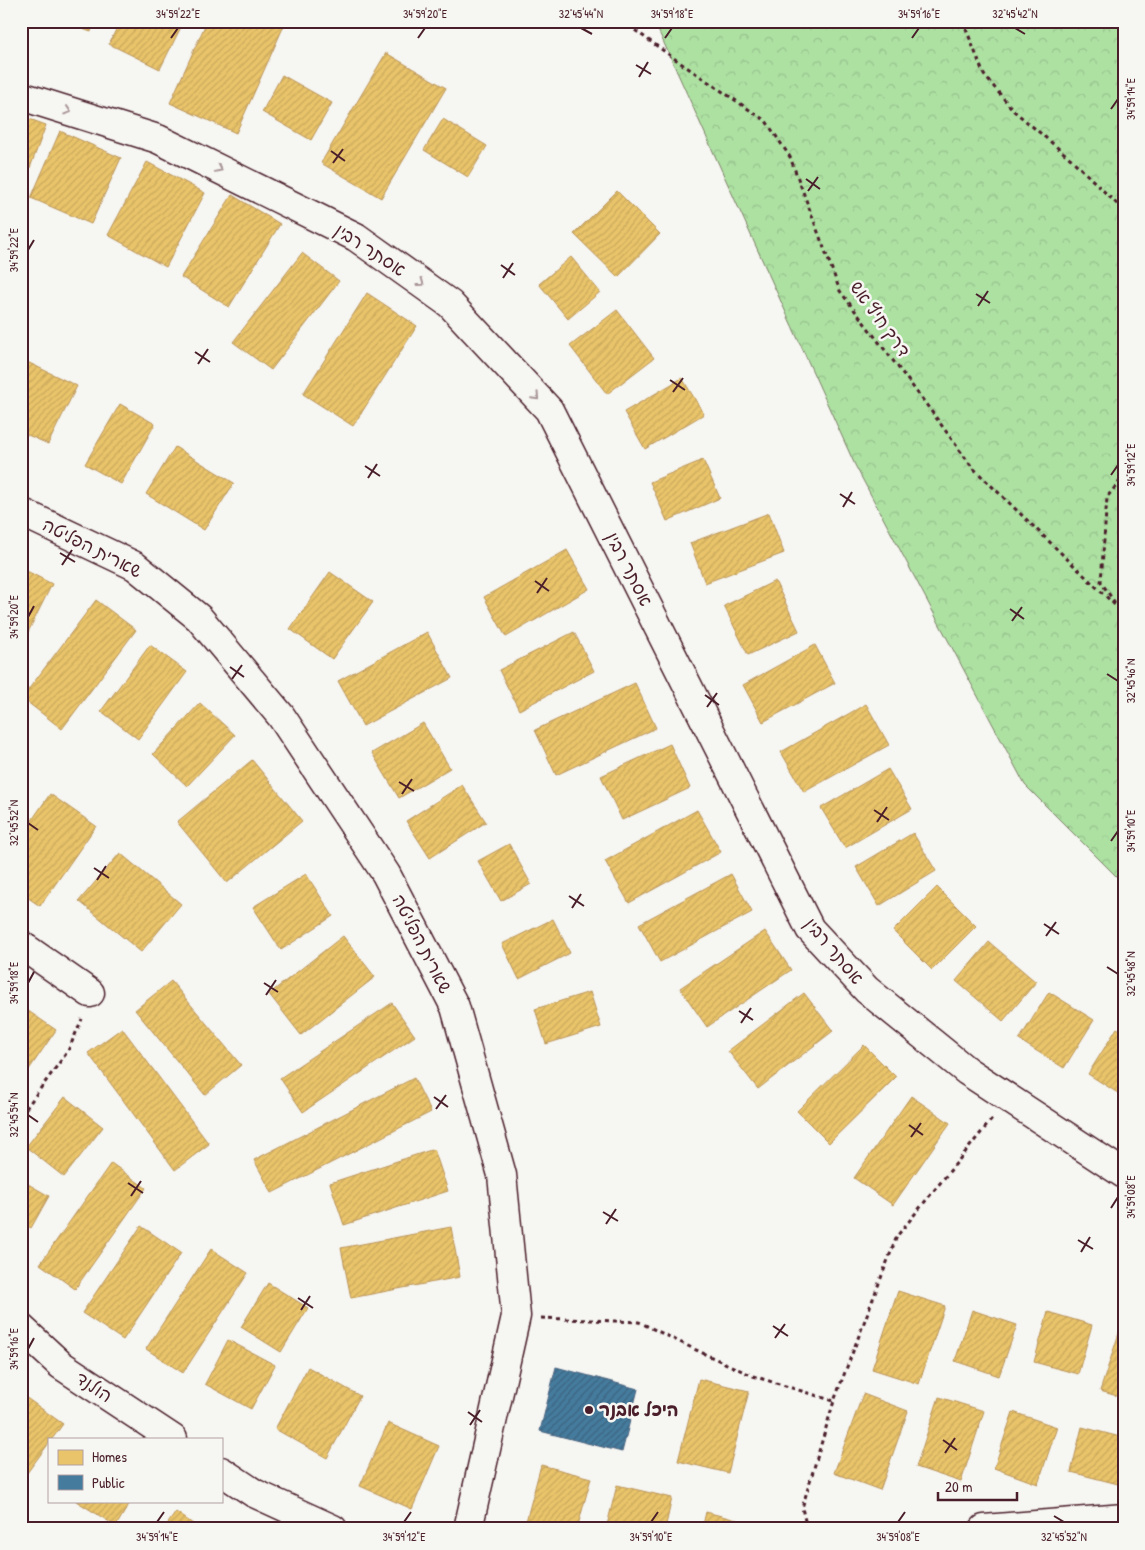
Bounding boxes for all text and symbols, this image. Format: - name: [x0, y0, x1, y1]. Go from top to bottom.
- text: 34°59'22"E: [156, 5, 201, 22]
- text: 34°59'20"E: [403, 5, 448, 22]
- text: 32°45'44"N: [559, 5, 603, 22]
- text: 34°59'18"E: [651, 5, 694, 22]
- text: 34°59'16"E: [898, 5, 941, 22]
- text: 32°45'42"N: [992, 5, 1038, 22]
- text: 34°59'14"E: [1122, 77, 1139, 120]
- one-way arrow: [63, 105, 71, 115]
- one-way arrow: [214, 163, 223, 173]
- street label: אסתר רבין: [330, 217, 411, 282]
- text: 34°59'22"E: [5, 227, 22, 272]
- street label: דרך חיץ אש: [844, 276, 917, 362]
- one-way arrow: [415, 277, 425, 286]
- one-way arrow: [530, 391, 539, 400]
- text: 34°59'12"E: [1122, 443, 1139, 487]
- street label: שארית הפליטה: [38, 512, 147, 583]
- street label: אסתר רבין: [600, 527, 659, 610]
- text: 34°59'20"E: [5, 594, 22, 639]
- text: 32°45'46"N: [1122, 659, 1139, 703]
- text: 32°45'52"N: [5, 800, 22, 846]
- text: 34°59'10"E: [1122, 809, 1139, 852]
- street label: שארית הפליטה: [387, 890, 458, 998]
- street label: אסתר רבין: [799, 912, 870, 990]
- text: 32°45'48"N: [1122, 951, 1139, 997]
- text: 34°59'18"E: [5, 961, 22, 1004]
- text: 32°45'54"N: [5, 1093, 22, 1137]
- text: 34°59'08"E: [1122, 1174, 1139, 1219]
- text: 34°59'16"E: [5, 1327, 22, 1370]
- street label: הולנד: [71, 1365, 118, 1408]
- place label: היכל אבנר: [599, 1397, 679, 1422]
- marker: היכל אבנר: [583, 1404, 595, 1416]
- legend: [48, 1438, 222, 1502]
- text: Homes: [92, 1446, 127, 1467]
- scale bar: [938, 1470, 1016, 1502]
- text: Public: [92, 1472, 125, 1493]
- text: 20 m: [945, 1476, 972, 1497]
- text: 34°59'14"E: [136, 1528, 179, 1545]
- text: 34°59'12"E: [382, 1528, 426, 1545]
- text: 34°59'10"E: [630, 1528, 673, 1545]
- text: 34°59'08"E: [876, 1528, 921, 1545]
- text: 32°45'52"N: [1041, 1528, 1087, 1545]

